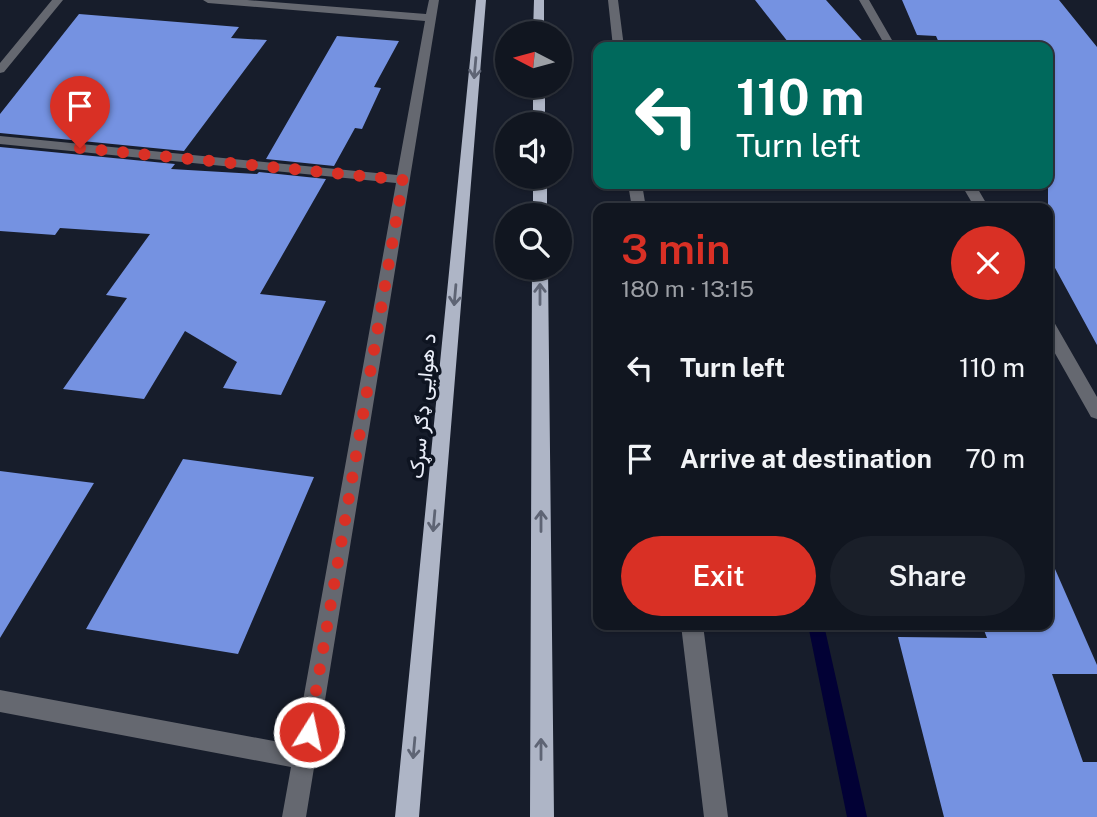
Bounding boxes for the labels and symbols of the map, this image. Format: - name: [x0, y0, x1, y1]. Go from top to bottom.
- north arrow: [495, 21, 572, 98]
- one-way arrow: [468, 56, 481, 79]
- pin: [50, 76, 110, 148]
- one-way arrow: [448, 283, 461, 305]
- one-way arrow: [533, 283, 547, 306]
- street label: د هوایی ډګر سړک: [403, 332, 443, 480]
- one-way arrow: [427, 509, 440, 532]
- one-way arrow: [534, 510, 548, 533]
- position arrow: [272, 695, 346, 769]
- one-way arrow: [407, 736, 420, 758]
- one-way arrow: [534, 738, 548, 761]

